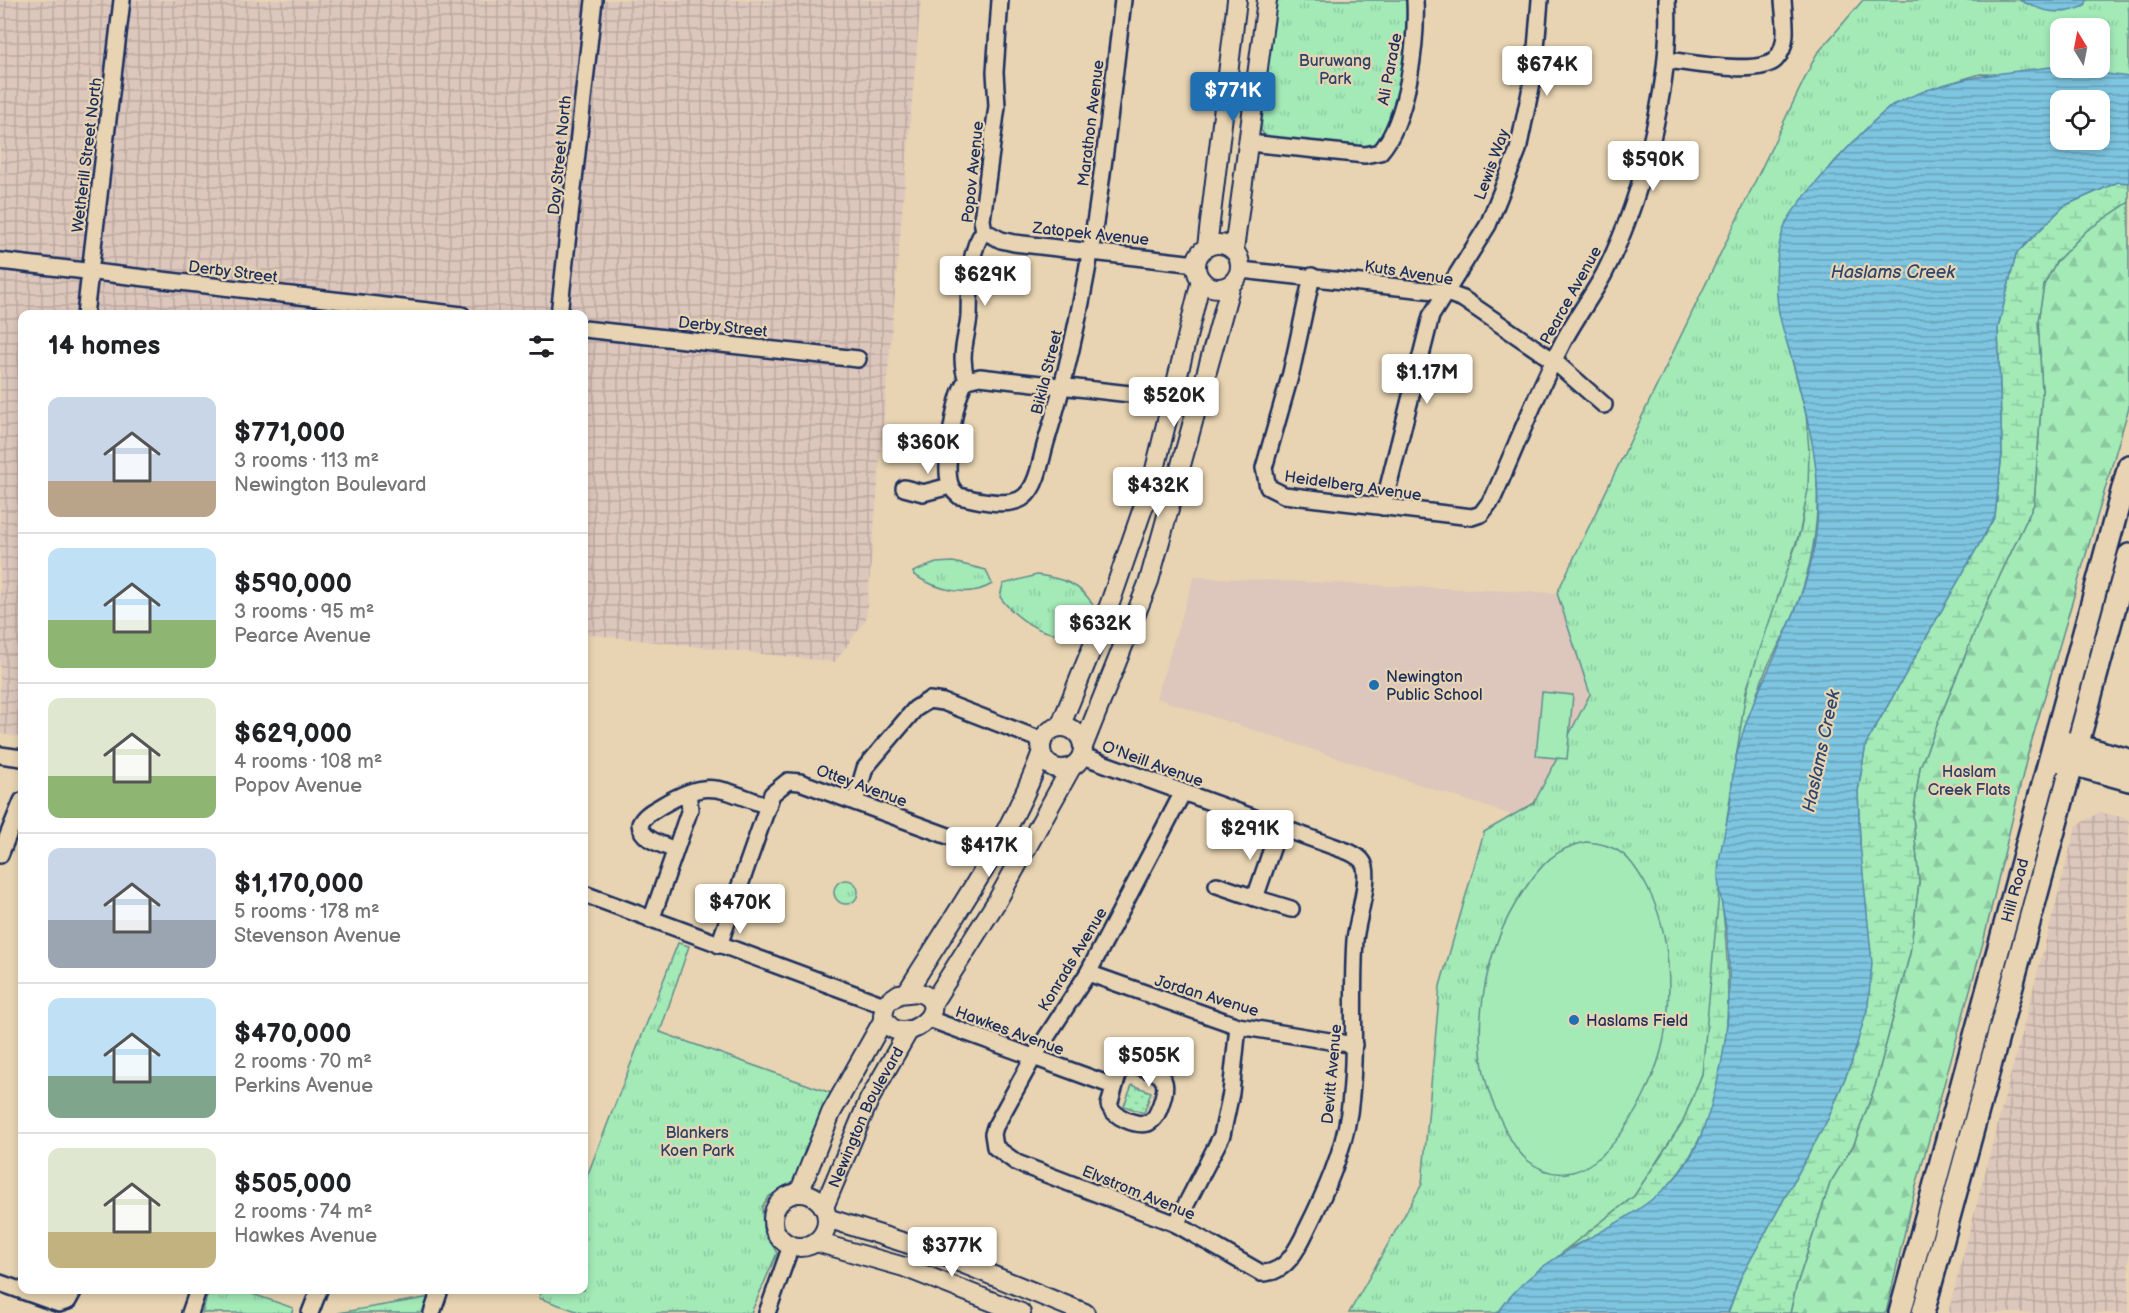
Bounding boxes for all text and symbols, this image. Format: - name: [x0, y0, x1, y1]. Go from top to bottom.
- north arrow: [2050, 18, 2110, 78]
- map controls: [2050, 18, 2110, 150]
- street label: Ali Parade: [1374, 31, 1407, 107]
- pin: $674K: [1505, 46, 1589, 97]
- park label: Buruwang Park: [1299, 52, 1371, 89]
- text: $674K: [1516, 53, 1578, 77]
- street label: Marathon Avenue: [1074, 58, 1109, 187]
- pin: $771K: [1191, 72, 1275, 123]
- street label: Wetherill Street North: [69, 76, 106, 234]
- text: $771K: [1204, 79, 1262, 103]
- button: locate: [2050, 90, 2110, 150]
- street label: Day Street North: [545, 94, 576, 216]
- street label: Popov Avenue: [959, 120, 988, 224]
- street label: Lewis Way: [1471, 126, 1514, 203]
- pin: $590K: [1611, 141, 1695, 192]
- text: $590K: [1622, 148, 1684, 172]
- street label: Zatopek Avenue: [1031, 219, 1151, 250]
- street label: Pearce Avenue: [1536, 243, 1606, 348]
- pin: $629K: [943, 256, 1027, 307]
- street label: Kuts Avenue: [1363, 257, 1455, 290]
- street label: Derby Street: [187, 258, 279, 287]
- water label: Haslams Creek: [1831, 262, 1956, 283]
- text: $629K: [954, 263, 1016, 287]
- street label: Derby Street: [677, 313, 768, 342]
- street label: Bikila Street: [1028, 328, 1067, 417]
- icon: filters: [525, 330, 558, 363]
- text: 14 homes: [48, 331, 160, 362]
- pin: $1.17M: [1378, 354, 1476, 405]
- text: $1.17M: [1396, 361, 1458, 385]
- pin: $520K: [1132, 377, 1216, 428]
- text: $520K: [1143, 384, 1205, 408]
- text: $771,000: [234, 418, 345, 449]
- icon: home: [96, 421, 168, 493]
- pin: $360K: [886, 424, 970, 475]
- text: $360K: [896, 431, 960, 455]
- text: 3 rooms · 113 m²: [234, 449, 379, 473]
- pin: $432K: [1116, 467, 1200, 518]
- street label: Heidelberg Avenue: [1283, 467, 1423, 506]
- text: Newington Boulevard: [234, 473, 426, 497]
- text: $432K: [1127, 474, 1189, 498]
- text: $590,000: [234, 569, 352, 600]
- icon: home: [96, 572, 168, 644]
- text: 3 rooms · 95 m²: [234, 600, 374, 624]
- pin: $632K: [1058, 605, 1142, 656]
- text: $632K: [1069, 612, 1131, 636]
- text: Pearce Avenue: [234, 624, 371, 648]
- place label: Newington Public School: [1386, 668, 1483, 705]
- marker: Newington Public School: [1367, 678, 1381, 692]
- water label: Haslams Creek: [1798, 687, 1845, 814]
- text: $629,000: [234, 719, 352, 750]
- icon: home: [96, 722, 168, 794]
- street label: O'Neill Avenue: [1099, 737, 1206, 792]
- text: 4 rooms · 108 m²: [234, 750, 382, 774]
- street label: Ottey Avenue: [814, 761, 910, 812]
- park label: Haslam Creek Flats: [1928, 763, 2010, 800]
- text: Popov Avenue: [234, 774, 362, 798]
- pin: $291K: [1208, 810, 1292, 861]
- text: $291K: [1221, 817, 1279, 841]
- pin: $417K: [947, 827, 1031, 878]
- text: $417K: [960, 834, 1018, 858]
- street label: Hill Road: [1998, 856, 2034, 925]
- text: $1,170,000: [234, 869, 364, 900]
- icon: home: [96, 872, 168, 944]
- pin: $470K: [698, 884, 782, 935]
- text: $470K: [709, 891, 771, 915]
- text: 5 rooms · 178 m²: [234, 900, 380, 924]
- street label: Konrads Avenue: [1035, 904, 1112, 1015]
- text: Stevenson Avenue: [234, 924, 401, 948]
- street label: Jordan Avenue: [1152, 972, 1261, 1021]
- street label: Hawkes Avenue: [952, 1003, 1067, 1060]
- place label: Haslams Field: [1586, 1012, 1688, 1031]
- marker: Haslams Field: [1567, 1013, 1581, 1027]
- text: $470,000: [234, 1019, 351, 1050]
- icon: home: [96, 1022, 168, 1094]
- street label: Devitt Avenue: [1319, 1023, 1346, 1125]
- pin: $505K: [1107, 1037, 1191, 1088]
- street label: Newington Boulevard: [825, 1044, 908, 1191]
- text: $505K: [1118, 1044, 1180, 1068]
- text: 2 rooms · 70 m²: [234, 1050, 372, 1074]
- text: Perkins Avenue: [234, 1074, 373, 1098]
- park label: Blankers Koen Park: [660, 1124, 734, 1161]
- street label: Elvstrom Avenue: [1079, 1162, 1198, 1225]
- text: $505,000: [234, 1169, 352, 1200]
- icon: home: [96, 1172, 168, 1244]
- text: 2 rooms · 74 m²: [234, 1200, 372, 1224]
- text: Hawkes Avenue: [234, 1224, 377, 1248]
- pin: $377K: [910, 1227, 994, 1278]
- text: $377K: [922, 1234, 982, 1258]

